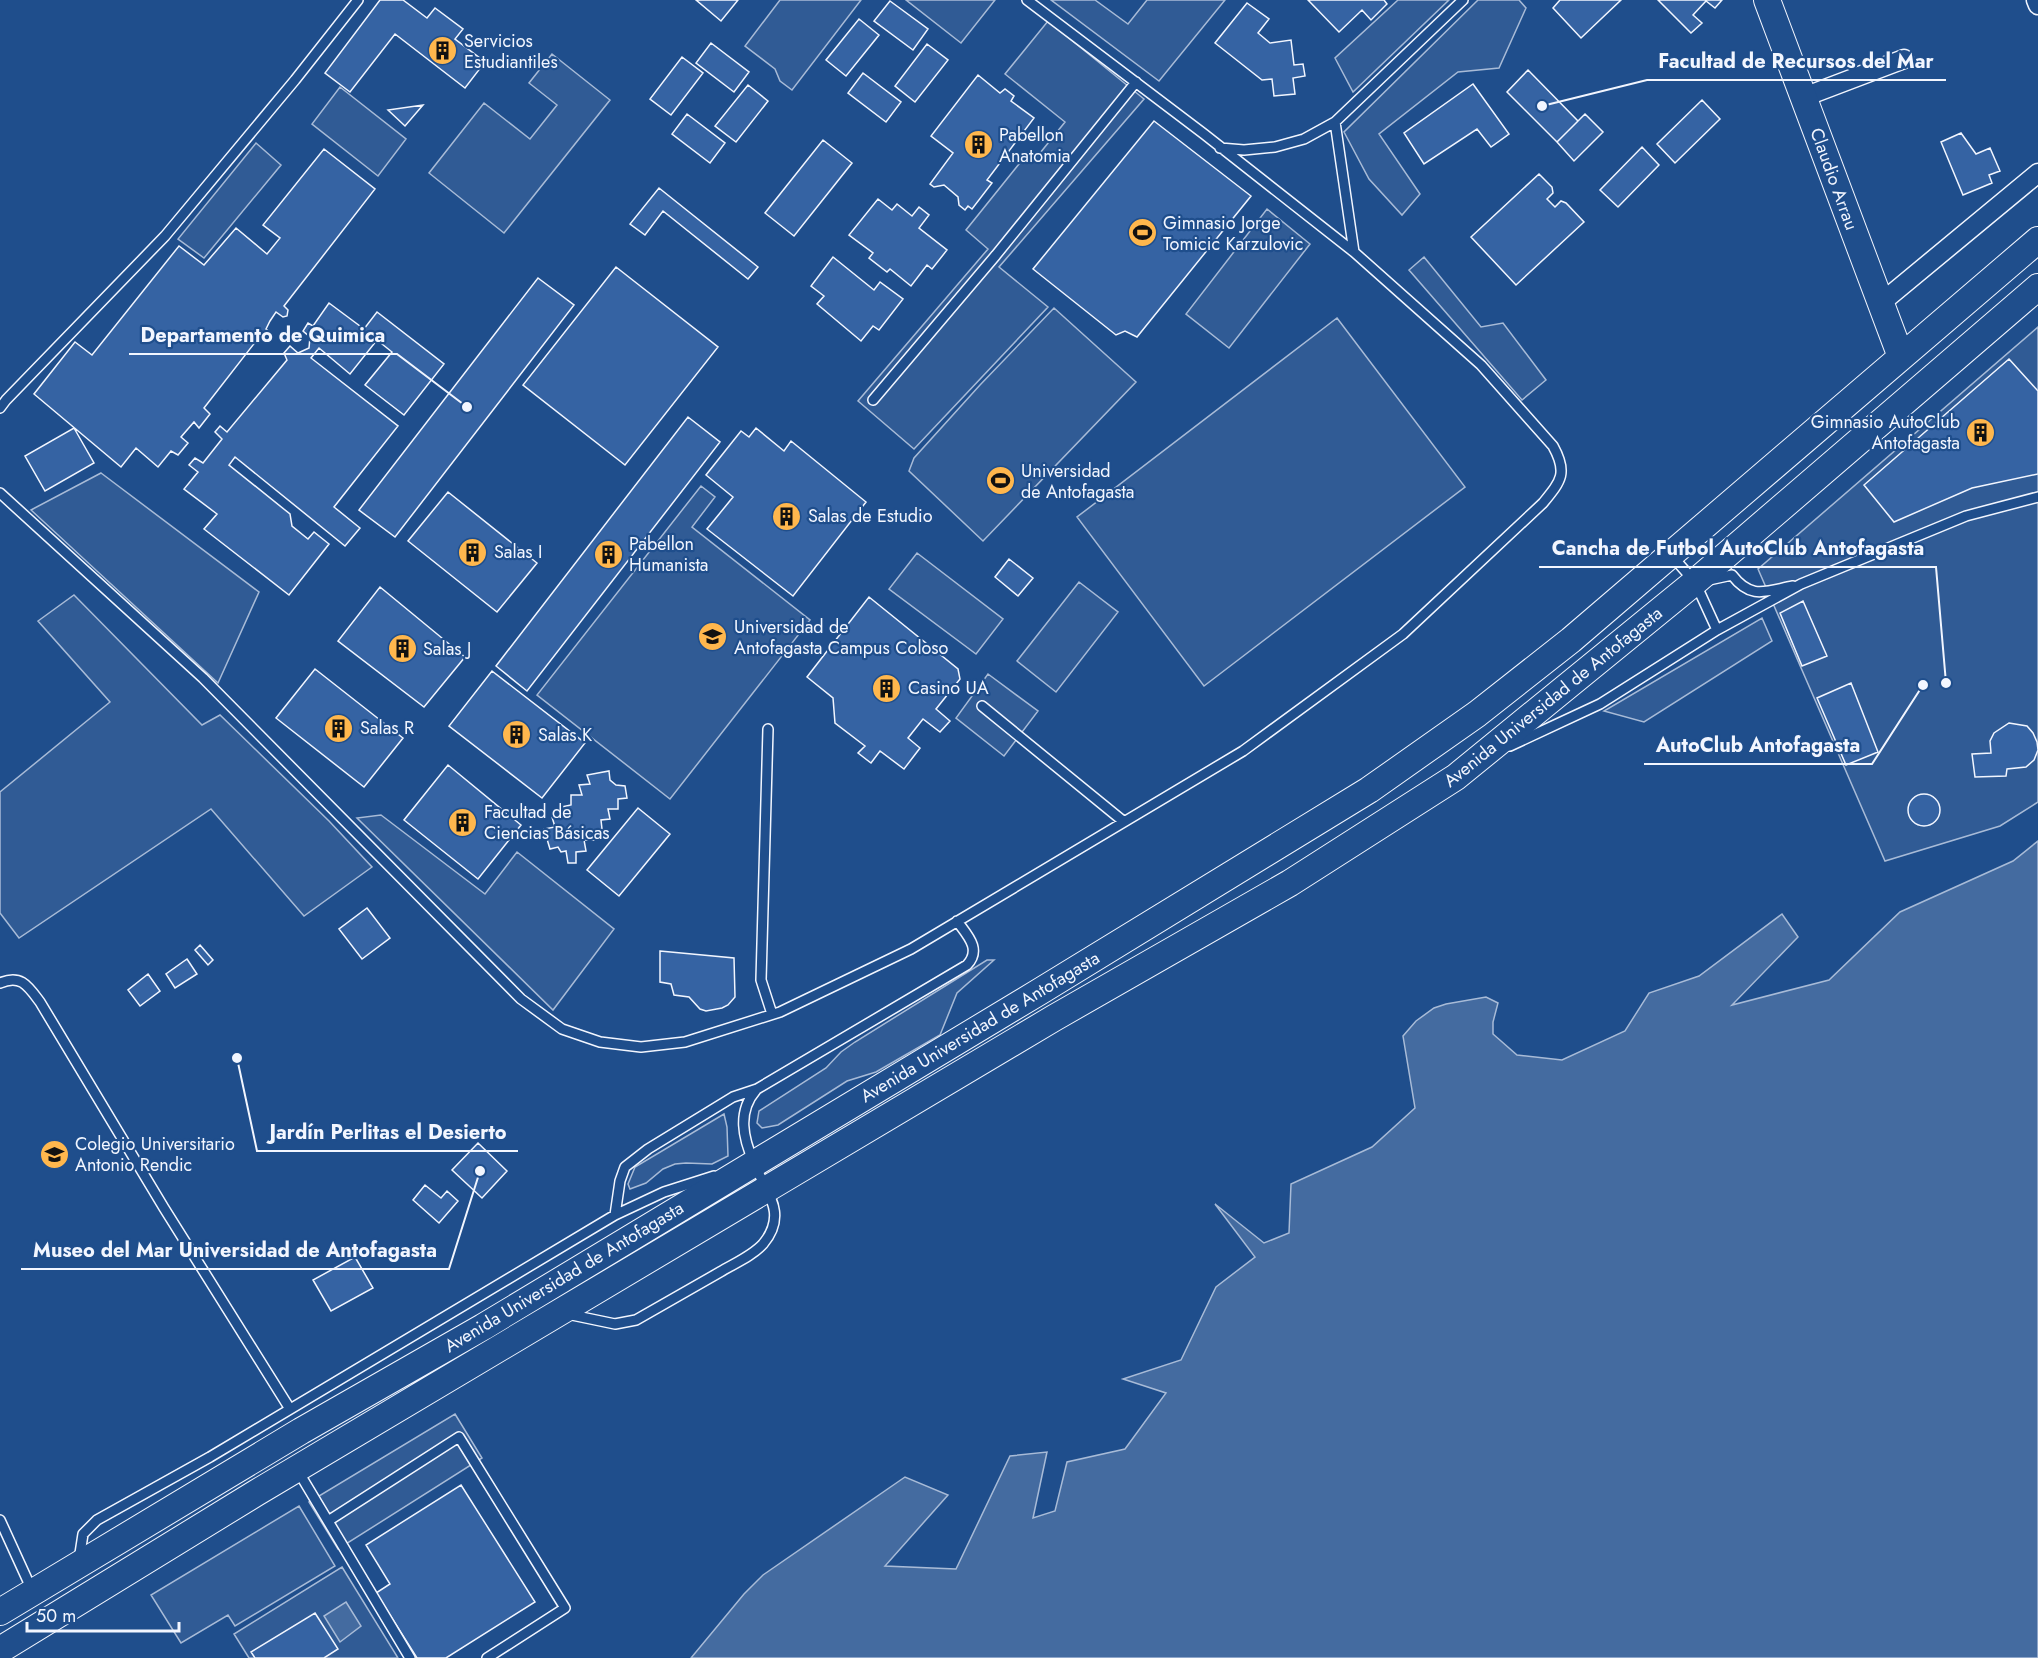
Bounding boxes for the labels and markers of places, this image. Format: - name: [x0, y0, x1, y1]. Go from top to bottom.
- place label: Servicios Estudiantiles: [464, 28, 558, 75]
- building icon: Servicios Estudiantiles: [427, 35, 459, 67]
- callout: Facultad de Recursos del Mar: [1647, 42, 1946, 80]
- place label: Pabellon Anatomia: [999, 122, 1071, 169]
- building icon: Pabellon Anatomia: [962, 129, 994, 161]
- place label: Gimnasio Jorge Tomicic Karzulovic: [1163, 210, 1303, 257]
- sports icon: Gimnasio Jorge Tomicic Karzulovic: [1126, 217, 1158, 249]
- callout: Departamento de Quimica: [129, 316, 397, 354]
- place label: Gimnasio AutoClub Antofagasta: [1811, 409, 1960, 456]
- building icon: Gimnasio AutoClub Antofagasta: [1965, 416, 1997, 448]
- place label: Universidad de Antofagasta: [1021, 458, 1134, 505]
- sports icon: Universidad de Antofagasta: [984, 465, 1016, 497]
- building icon: Salas de Estudio: [771, 500, 803, 532]
- place label: Salas de Estudio: [808, 503, 933, 529]
- callout: Cancha de Futbol AutoClub Antofagasta: [1539, 529, 1936, 567]
- place label: Pabellon Humanista: [629, 531, 708, 578]
- building icon: Salas I: [457, 536, 489, 568]
- building icon: Pabellon Humanista: [592, 538, 624, 570]
- place label: Salas I: [494, 539, 542, 565]
- place label: Universidad de Antofagasta Campus Coloso: [734, 614, 949, 661]
- school or university icon: Universidad de Antofagasta Campus Coloso: [697, 621, 729, 653]
- building icon: Salas J: [386, 633, 418, 665]
- place label: Salas J: [423, 636, 471, 662]
- building icon: Casino UA: [871, 672, 903, 704]
- place label: Casino UA: [908, 675, 989, 701]
- building icon: Salas R: [323, 712, 355, 744]
- place label: Salas R: [360, 715, 414, 741]
- building icon: Salas K: [501, 719, 533, 751]
- place label: Salas K: [538, 722, 593, 748]
- callout: AutoClub Antofagasta: [1644, 726, 1872, 764]
- place label: Facultad de Ciencias Básicas: [484, 799, 610, 846]
- building icon: Facultad de Ciencias Básicas: [447, 806, 479, 838]
- callout: Jardín Perlitas el Desierto: [257, 1113, 518, 1151]
- place label: Colegio Universitario Antonio Rendic: [75, 1131, 235, 1178]
- school or university icon: Colegio Universitario Antonio Rendic: [38, 1138, 70, 1170]
- callout: Museo del Mar Universidad de Antofagasta: [21, 1231, 449, 1269]

